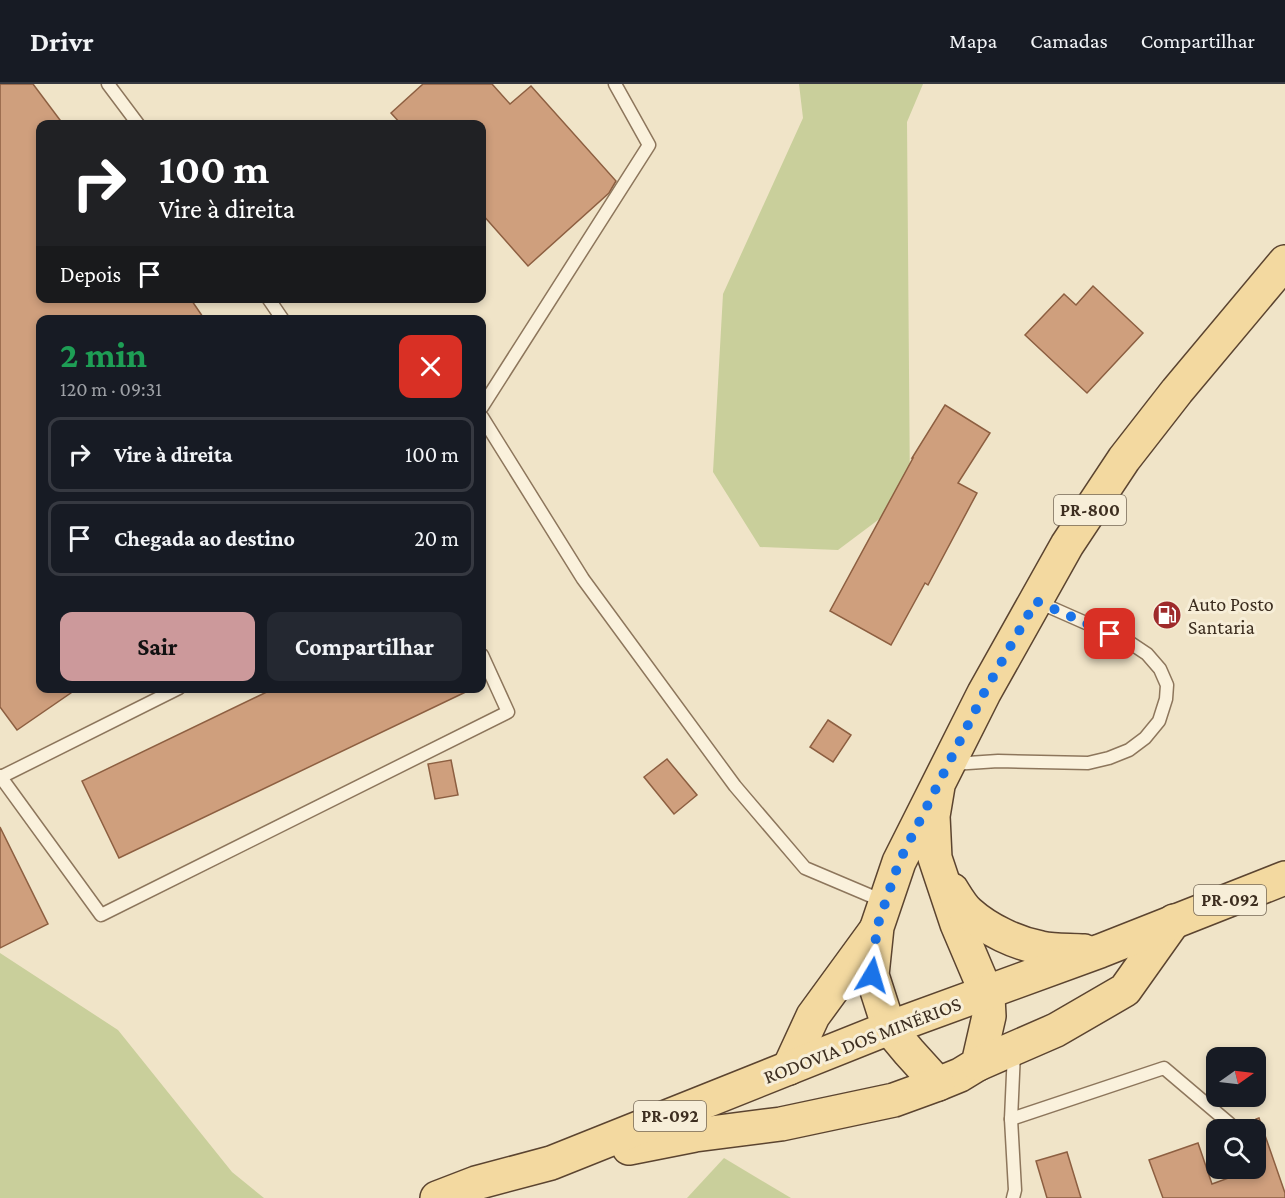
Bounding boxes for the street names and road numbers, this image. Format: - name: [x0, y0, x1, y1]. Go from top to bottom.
- road number: PR-800: [1054, 495, 1126, 525]
- road number: PR-092: [1194, 885, 1266, 915]
- street label: RODOVIA DOS MINÉRIOS: [760, 992, 964, 1088]
- road number: PR-092: [634, 1101, 706, 1131]

